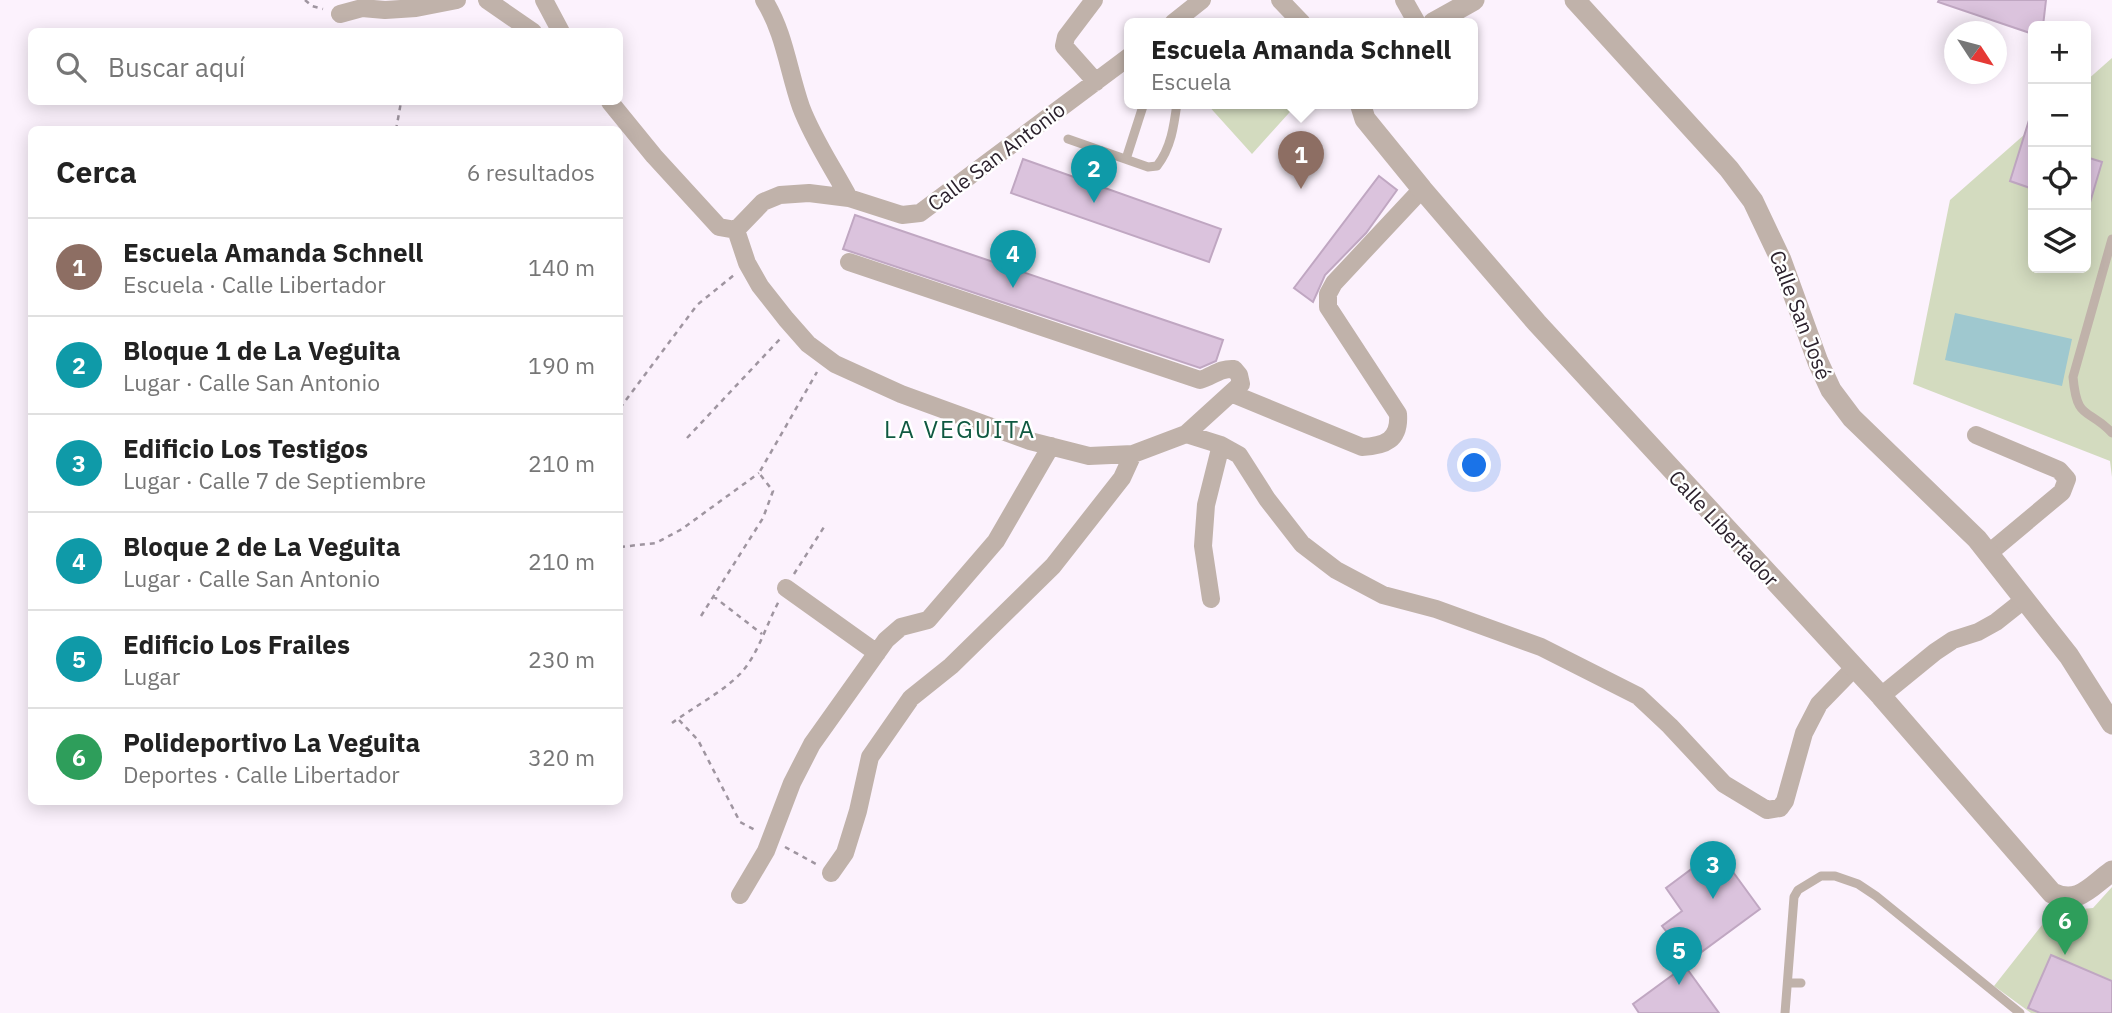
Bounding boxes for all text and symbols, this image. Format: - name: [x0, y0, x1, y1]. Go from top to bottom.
- popup: [1124, 18, 1478, 109]
- north arrow: [1944, 21, 2007, 84]
- map controls: [2028, 21, 2091, 273]
- button: +: [2028, 21, 2091, 84]
- search box: [28, 28, 623, 105]
- text: Escuela Amanda Schnell: [1151, 32, 1451, 66]
- icon: search: [52, 48, 90, 86]
- text: Buscar aquí: [108, 50, 245, 84]
- text: Escuela: [1151, 66, 1231, 96]
- button: −: [2028, 84, 2091, 147]
- street label: Calle San Antonio: [921, 95, 1071, 217]
- pin: 1: [1278, 131, 1324, 189]
- pin: 2: [1071, 145, 1117, 203]
- button: locate: [2028, 147, 2091, 210]
- text: Cerca: [56, 152, 137, 191]
- text: 6 resultados: [467, 157, 595, 187]
- button: layers: [2028, 210, 2091, 273]
- pin: 4: [990, 230, 1036, 288]
- text: Escuela Amanda Schnell: [123, 235, 423, 269]
- street label: Calle San José: [1763, 246, 1839, 384]
- text: 1: [72, 252, 86, 282]
- text: 140 m: [528, 252, 595, 282]
- text: Escuela · Calle Libertador: [123, 269, 386, 299]
- text: Bloque 1 de La Veguita: [123, 333, 401, 367]
- text: 2: [72, 350, 86, 380]
- text: 190 m: [528, 350, 595, 380]
- text: Lugar · Calle San Antonio: [123, 367, 380, 397]
- district label: LA VEGUITA: [884, 413, 1036, 445]
- text: Edificio Los Testigos: [123, 431, 368, 465]
- text: 3: [72, 448, 86, 478]
- text: 210 m: [528, 448, 595, 478]
- your location: [1457, 448, 1491, 482]
- street label: Calle Libertador: [1663, 464, 1785, 592]
- text: Lugar · Calle 7 de Septiembre: [123, 465, 426, 495]
- text: Bloque 2 de La Veguita: [123, 529, 401, 563]
- text: 4: [72, 546, 86, 576]
- text: 210 m: [528, 546, 595, 576]
- text: Lugar · Calle San Antonio: [123, 563, 380, 593]
- text: Edificio Los Frailes: [123, 627, 350, 661]
- text: 5: [72, 644, 86, 674]
- text: 230 m: [528, 644, 595, 674]
- text: Lugar: [123, 661, 180, 691]
- text: Polideportivo La Veguita: [123, 725, 420, 759]
- text: 6: [72, 742, 86, 772]
- text: 320 m: [528, 742, 595, 772]
- text: Deportes · Calle Libertador: [123, 759, 400, 789]
- pin: 3: [1690, 841, 1736, 899]
- pin: 6: [2042, 897, 2088, 955]
- pin: 5: [1656, 927, 1702, 985]

